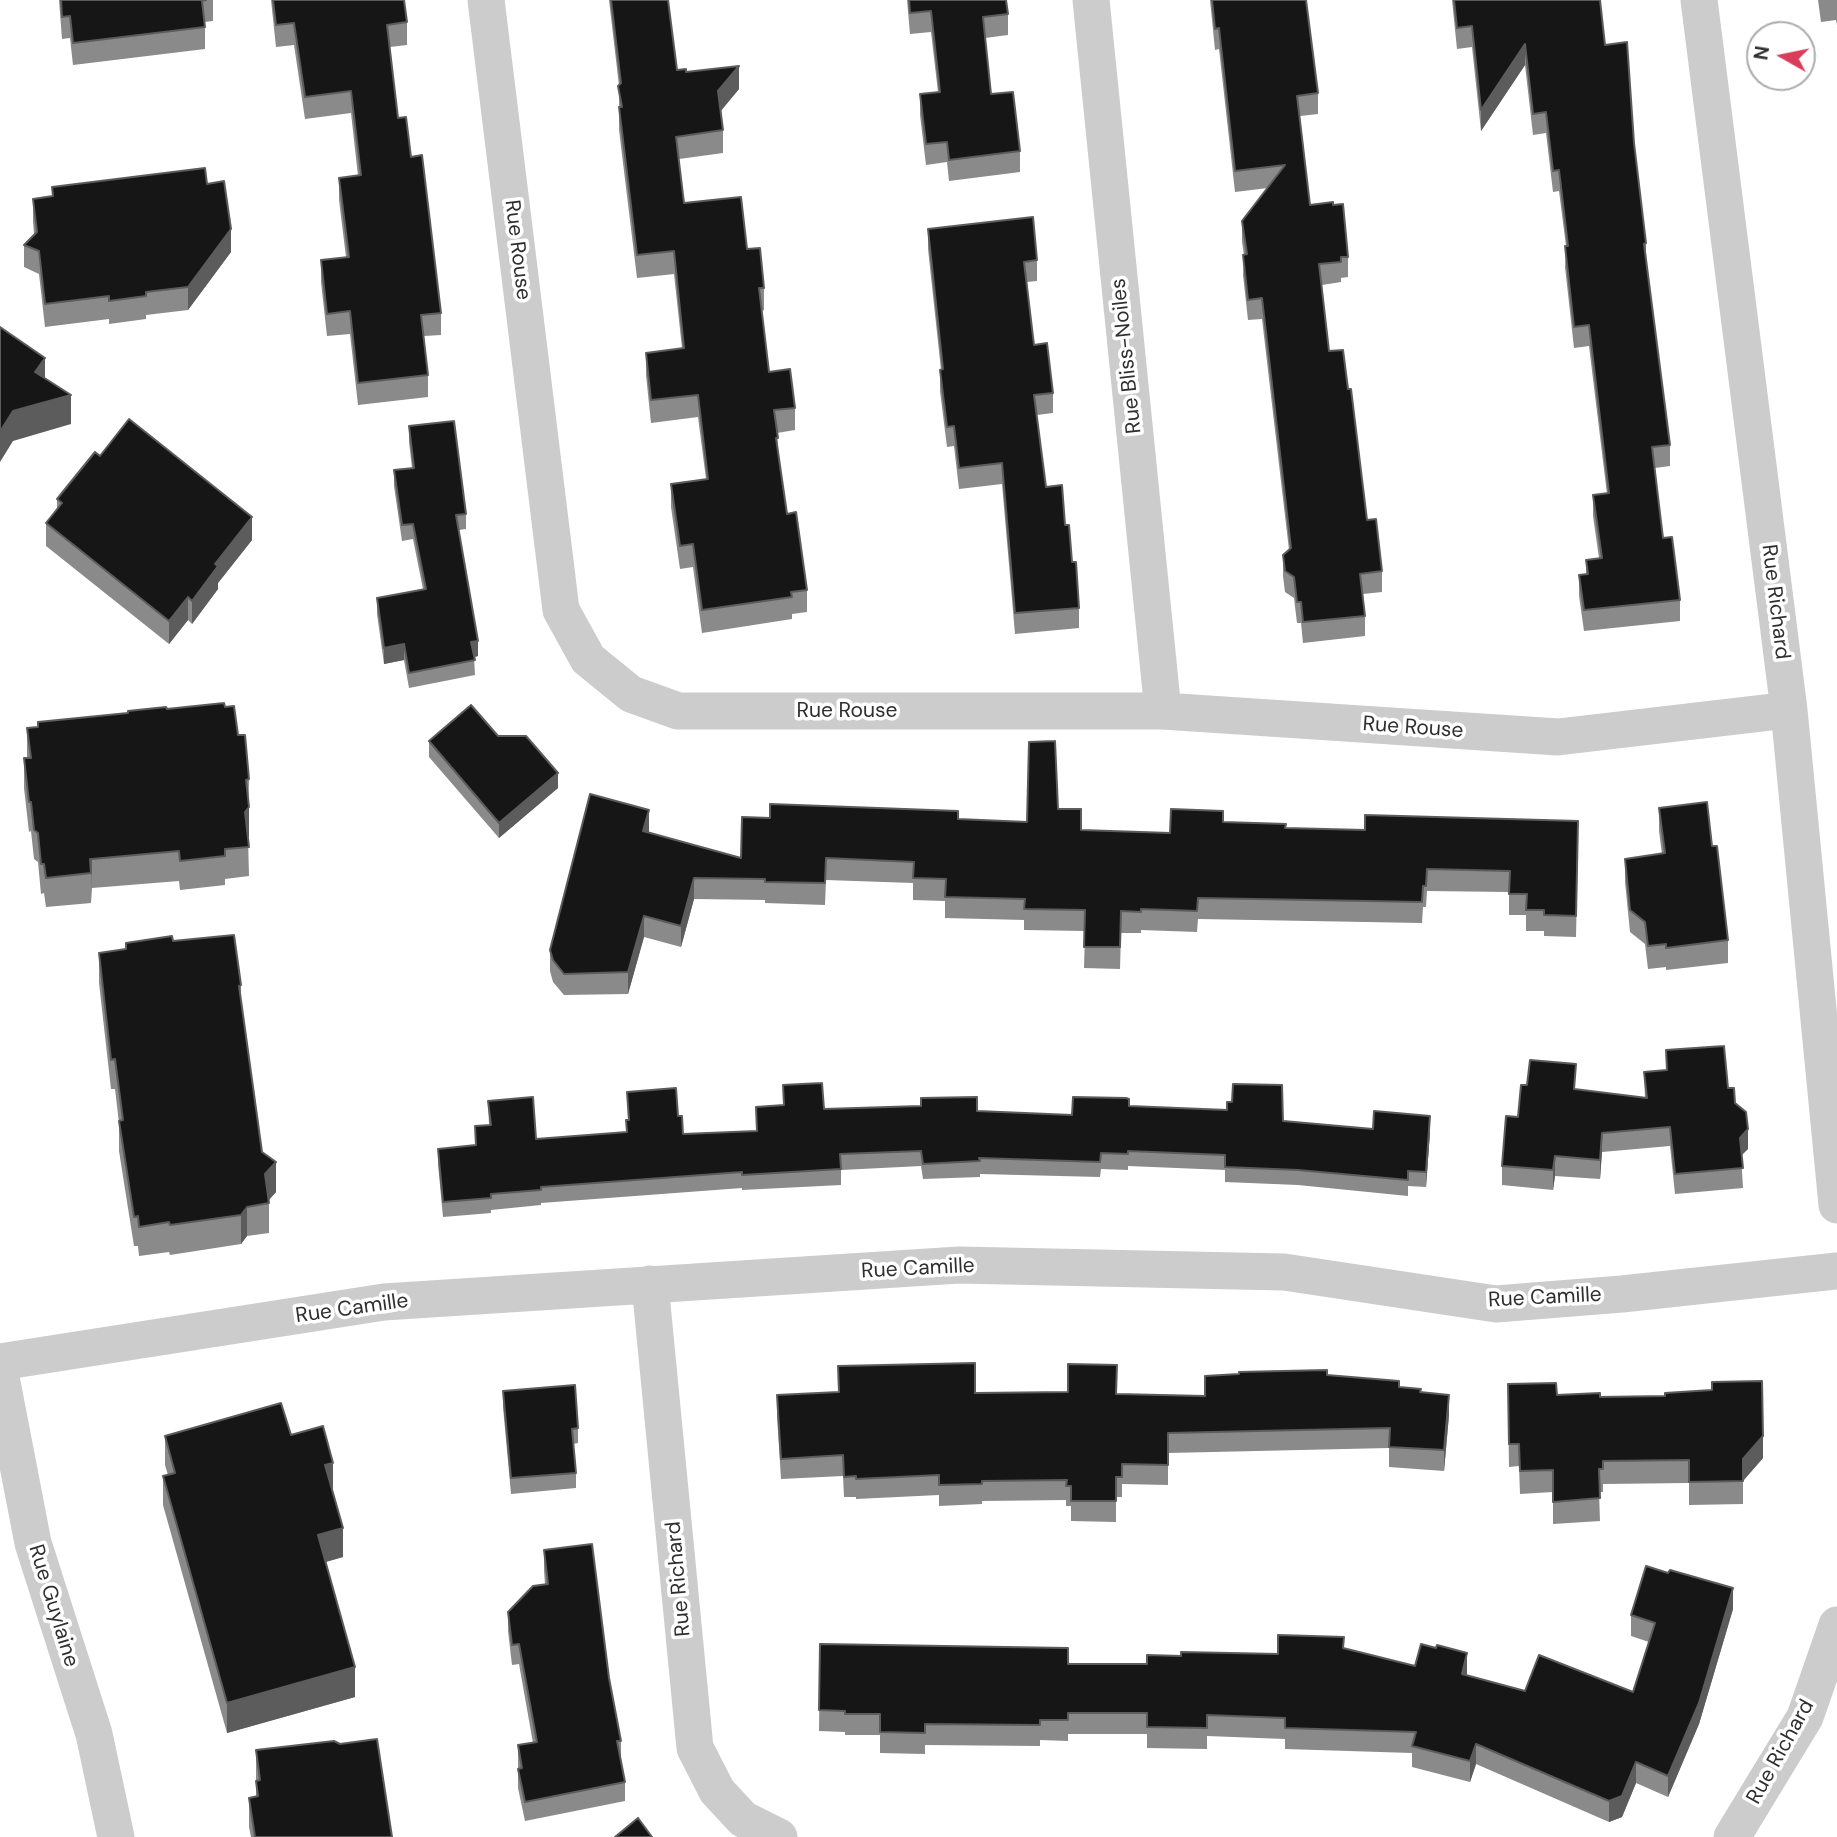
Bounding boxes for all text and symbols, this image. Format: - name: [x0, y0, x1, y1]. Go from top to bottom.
- north arrow: [1746, 21, 1816, 91]
- text: N: [1748, 44, 1775, 62]
- street label: Rue Rouse: [498, 198, 536, 302]
- street label: Rue Bliss-Noiles: [1106, 277, 1148, 435]
- street label: Rue Richard: [1755, 543, 1795, 661]
- street label: Rue Rouse: [797, 698, 897, 724]
- street label: Rue Rouse: [1362, 712, 1464, 744]
- street label: Rue Camille: [861, 1253, 975, 1285]
- street label: Rue Camille: [1488, 1282, 1602, 1314]
- street label: Rue Camille: [294, 1289, 410, 1329]
- street label: Rue Richard: [661, 1520, 697, 1638]
- street label: Rue Guylaine: [22, 1542, 84, 1670]
- street label: Rue Richard: [1742, 1695, 1820, 1809]

